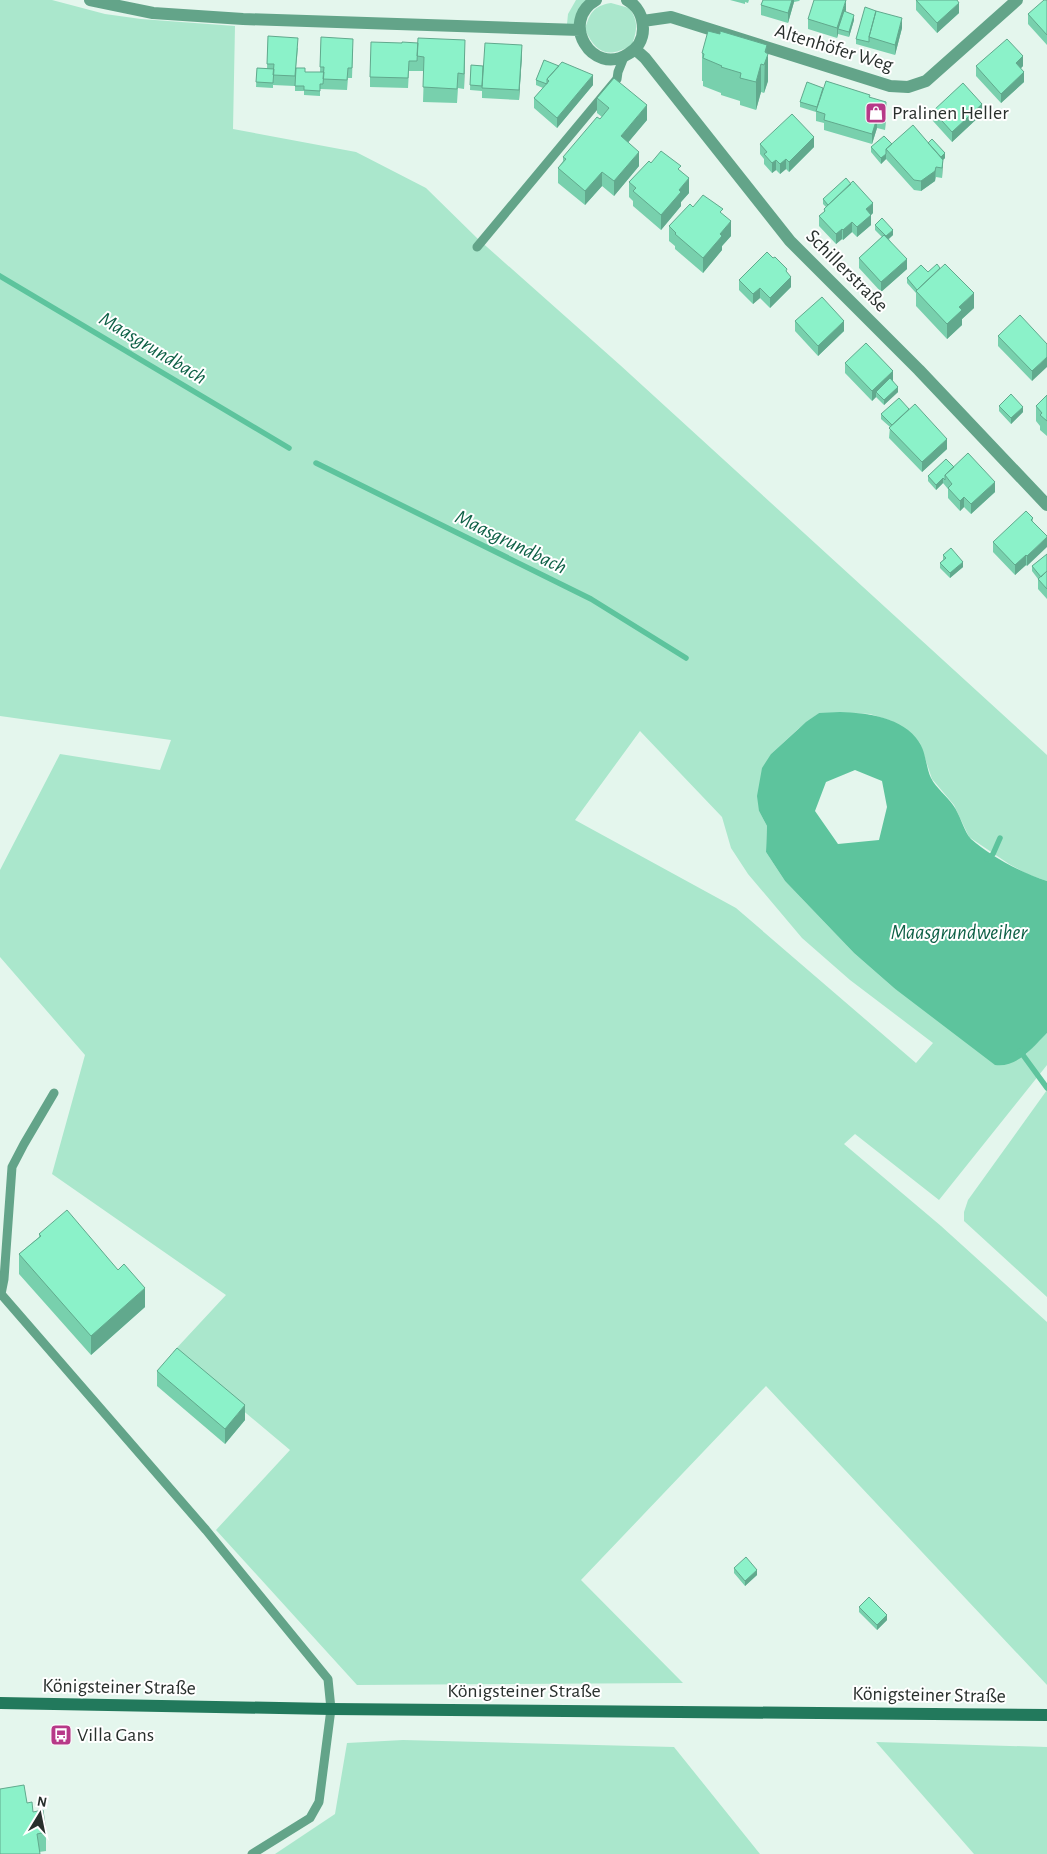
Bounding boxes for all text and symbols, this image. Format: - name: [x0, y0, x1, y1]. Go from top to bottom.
- street label: Altenhöfer Weg: [773, 21, 896, 76]
- shop icon: Pralinen Heller: [864, 101, 888, 125]
- place label: Pralinen Heller: [892, 103, 1009, 123]
- street label: Schillerstraße: [802, 226, 892, 316]
- water label: Maasgrundbach: [96, 308, 210, 388]
- water label: Maasgrundbach: [452, 506, 570, 578]
- water label: Maasgrundweiher: [891, 922, 1029, 943]
- street label: Königsteiner Straße: [42, 1676, 196, 1698]
- street label: Königsteiner Straße: [447, 1681, 601, 1701]
- street label: Königsteiner Straße: [852, 1684, 1006, 1706]
- bus stop icon: Villa Gans: [49, 1723, 73, 1747]
- place label: Villa Gans: [77, 1725, 154, 1745]
- north arrow: [15, 1789, 65, 1839]
- text: N: [36, 1794, 48, 1810]

